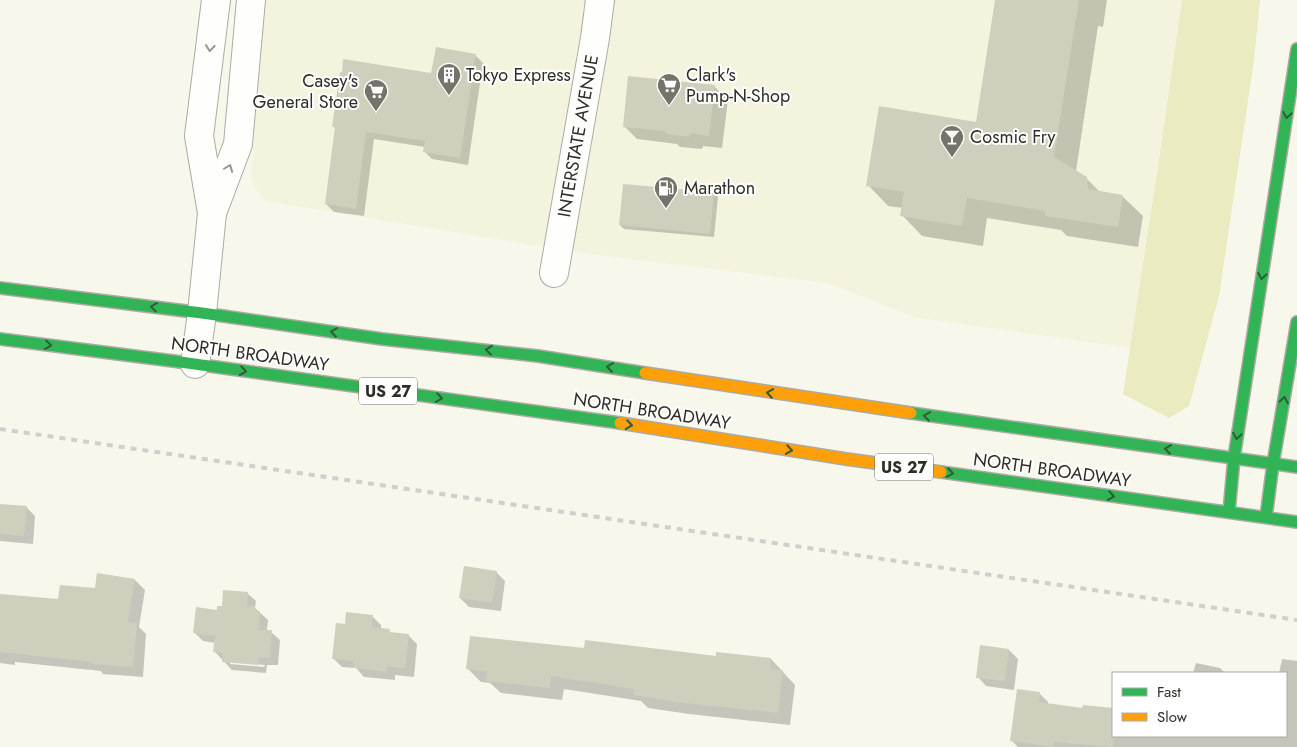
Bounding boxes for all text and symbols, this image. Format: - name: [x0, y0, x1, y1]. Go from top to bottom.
- one-way arrow: [205, 45, 216, 53]
- street label: INTERSTATE AVENUE: [551, 53, 605, 219]
- building icon: Tokyo Express: [436, 62, 462, 96]
- place label: Tokyo Express: [466, 62, 571, 88]
- place label: Clark's Pump-N-Shop: [686, 62, 790, 109]
- place label: Casey's General Store: [253, 68, 358, 115]
- supermarket icon: Clark's Pump-N-Shop: [656, 72, 682, 106]
- supermarket icon: Casey's General Store: [363, 78, 389, 112]
- one-way arrow: [1282, 111, 1293, 119]
- bar icon: Cosmic Fry: [939, 124, 965, 158]
- place label: Cosmic Fry: [970, 124, 1055, 150]
- one-way arrow: [223, 164, 233, 173]
- fuel station icon: Marathon: [653, 175, 679, 209]
- place label: Marathon: [684, 175, 755, 201]
- one-way arrow: [1257, 272, 1268, 280]
- one-way arrow: [149, 302, 157, 313]
- one-way arrow: [330, 327, 338, 338]
- street label: NORTH BROADWAY: [169, 330, 331, 378]
- one-way arrow: [45, 339, 53, 350]
- one-way arrow: [485, 345, 493, 356]
- one-way arrow: [605, 363, 614, 373]
- one-way arrow: [239, 365, 247, 376]
- road number: US 27: [359, 378, 417, 404]
- street label: NORTH BROADWAY: [571, 386, 733, 436]
- one-way arrow: [766, 388, 775, 398]
- one-way arrow: [434, 392, 443, 402]
- one-way arrow: [1278, 396, 1289, 404]
- one-way arrow: [923, 411, 931, 421]
- one-way arrow: [624, 419, 633, 429]
- one-way arrow: [1233, 432, 1243, 441]
- one-way arrow: [785, 444, 794, 454]
- one-way arrow: [1164, 444, 1172, 455]
- street label: NORTH BROADWAY: [971, 446, 1133, 494]
- road number: US 27: [875, 454, 933, 481]
- one-way arrow: [946, 467, 954, 478]
- one-way arrow: [1107, 490, 1115, 501]
- legend: [1112, 672, 1287, 737]
- text: Fast: [1157, 681, 1181, 703]
- text: Slow: [1157, 706, 1188, 728]

